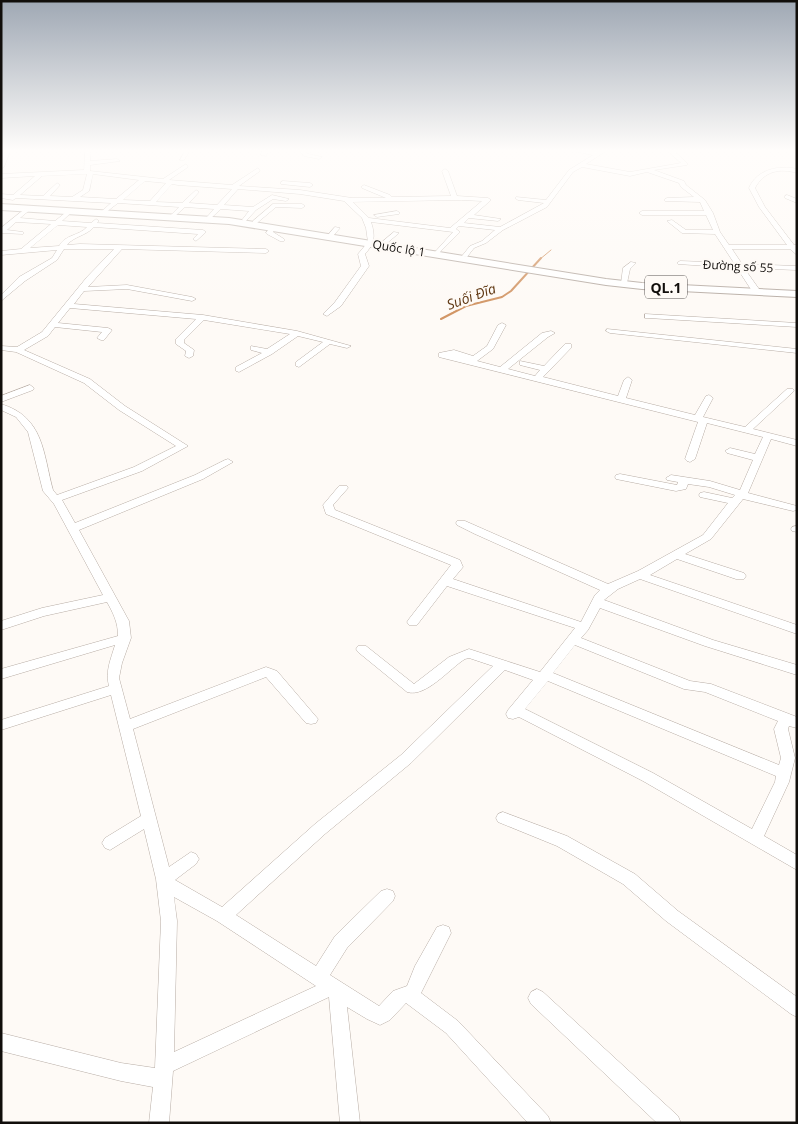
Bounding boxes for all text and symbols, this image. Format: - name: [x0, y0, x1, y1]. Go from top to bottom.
- street label: Quốc lộ 1: [371, 235, 427, 261]
- street label: Đường số 55: [702, 256, 774, 276]
- road number: QL.1: [645, 276, 687, 298]
- water label: Suối Đĩa: [444, 278, 498, 314]

